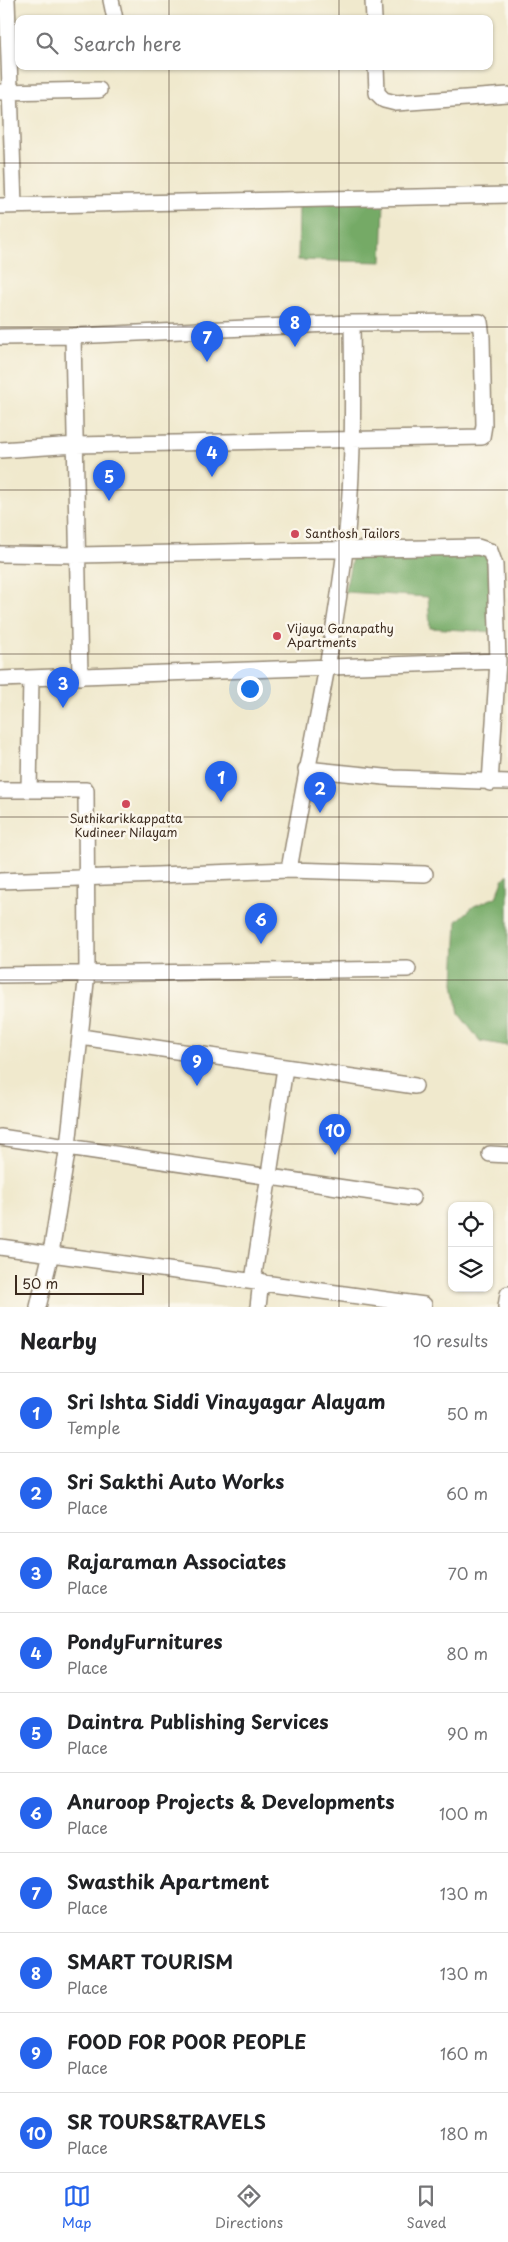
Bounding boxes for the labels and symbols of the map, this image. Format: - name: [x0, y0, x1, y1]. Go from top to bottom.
- pin: 8: [279, 306, 311, 347]
- pin: 7: [191, 321, 223, 362]
- pin: 4: [196, 436, 228, 477]
- pin: 5: [93, 460, 125, 501]
- place label: Santhosh Tailors: [305, 524, 400, 542]
- marker: Santhosh Tailors: [289, 528, 301, 540]
- place label: Vijaya Ganapathy Apartments: [287, 619, 394, 651]
- marker: Vijaya Ganapathy Apartments: [271, 630, 283, 642]
- pin: 3: [47, 667, 79, 708]
- your location: [237, 676, 263, 702]
- pin: 1: [205, 761, 237, 802]
- pin: 2: [304, 772, 336, 813]
- marker: Suthikarikkappatta Kudineer Nilayam: [120, 798, 132, 810]
- place label: Suthikarikkappatta Kudineer Nilayam: [69, 809, 183, 841]
- pin: 6: [245, 903, 277, 944]
- pin: 9: [181, 1045, 213, 1086]
- pin: 10: [319, 1114, 351, 1155]
- scale bar: [15, 1272, 144, 1295]

